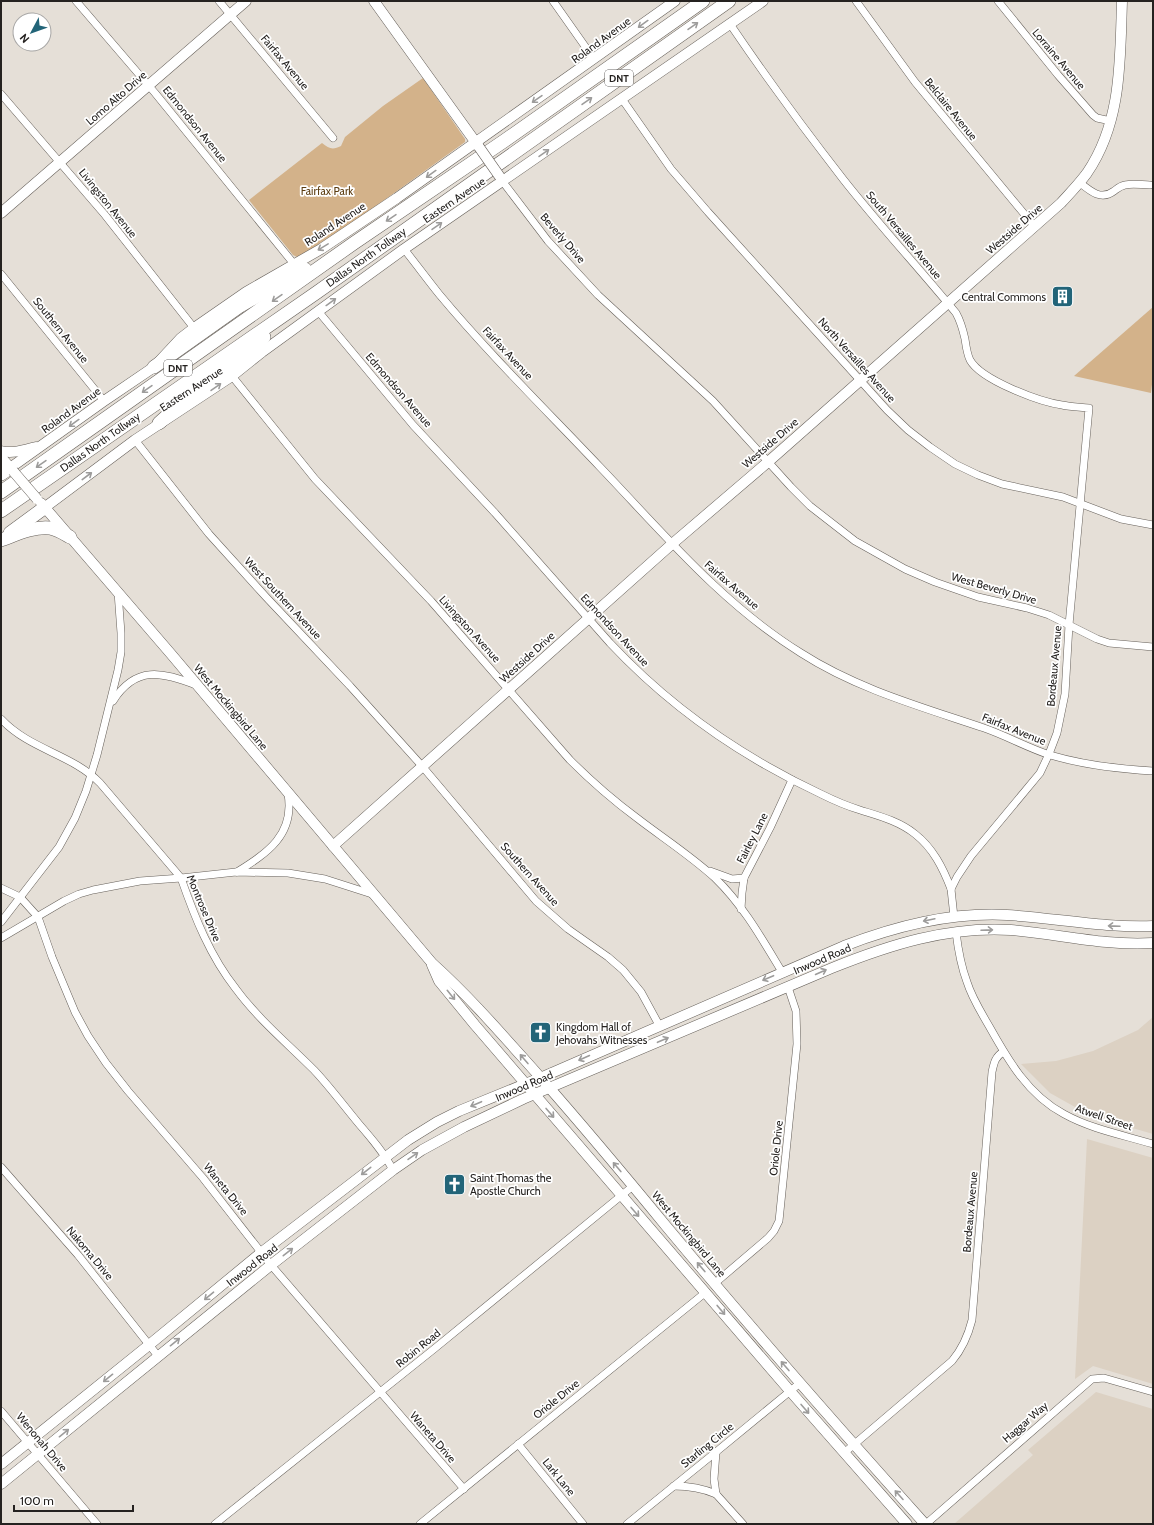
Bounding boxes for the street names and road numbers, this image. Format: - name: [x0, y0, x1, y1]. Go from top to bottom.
- street label: Roland Avenue: [569, 14, 634, 66]
- street label: Lorraine Avenue: [1030, 26, 1089, 93]
- street label: Fairfax Avenue: [258, 32, 312, 93]
- street label: Lomo Alto Drive: [83, 68, 149, 128]
- road number: DNT: [605, 70, 633, 86]
- street label: Belclaire Avenue: [922, 75, 981, 143]
- street label: Edmondson Avenue: [160, 83, 230, 165]
- street label: Livingston Avenue: [76, 166, 140, 241]
- street label: Eastern Avenue: [420, 174, 488, 226]
- street label: South Versailles Avenue: [863, 188, 945, 282]
- street label: Roland Avenue: [302, 199, 368, 249]
- street label: Westside Drive: [983, 201, 1045, 257]
- street label: Beverly Drive: [537, 210, 589, 266]
- street label: Dallas North Tollway: [323, 224, 409, 290]
- street label: Southern Avenue: [30, 294, 92, 366]
- street label: North Versailles Avenue: [815, 315, 899, 406]
- street label: Fairfax Avenue: [480, 323, 536, 383]
- street label: Edmondson Avenue: [363, 350, 435, 430]
- road number: DNT: [164, 360, 192, 376]
- street label: Eastern Avenue: [157, 363, 225, 415]
- street label: Roland Avenue: [39, 384, 104, 436]
- street label: Dallas North Tollway: [57, 409, 143, 475]
- street label: Westside Drive: [739, 415, 801, 471]
- street label: West Southern Avenue: [241, 554, 325, 642]
- street label: Fairfax Avenue: [702, 558, 762, 613]
- street label: West Beverly Drive: [950, 569, 1039, 607]
- street label: Edmondson Avenue: [578, 591, 652, 669]
- street label: Livingston Avenue: [436, 593, 504, 666]
- street label: Bordeaux Avenue: [1043, 625, 1065, 707]
- street label: Westside Drive: [496, 628, 558, 686]
- street label: West Mockingbird Lane: [191, 661, 271, 753]
- street label: Fairfax Avenue: [980, 710, 1048, 748]
- street label: Fairley Lane: [733, 810, 771, 866]
- street label: Southern Avenue: [498, 839, 562, 909]
- street label: Montrose Drive: [184, 872, 225, 944]
- street label: Inwood Road: [791, 941, 853, 977]
- street label: Inwood Road: [493, 1068, 555, 1104]
- street label: Atwell Street: [1074, 1101, 1135, 1133]
- street label: Oriole Drive: [766, 1119, 786, 1176]
- street label: Waneta Drive: [201, 1160, 252, 1218]
- street label: Bordeaux Avenue: [959, 1171, 981, 1253]
- street label: West Mockingbird Lane: [649, 1188, 729, 1280]
- street label: Nakoma Drive: [64, 1223, 117, 1283]
- street label: Inwood Road: [224, 1241, 280, 1289]
- street label: Robin Road: [393, 1326, 443, 1370]
- street label: Oriole Drive: [530, 1376, 582, 1422]
- street label: Haggar Way: [999, 1398, 1051, 1446]
- street label: Waneta Drive: [407, 1409, 459, 1466]
- street label: Wenonah Drive: [13, 1410, 71, 1474]
- street label: Starling Circle: [678, 1419, 736, 1470]
- street label: Lark Lane: [540, 1455, 579, 1499]

